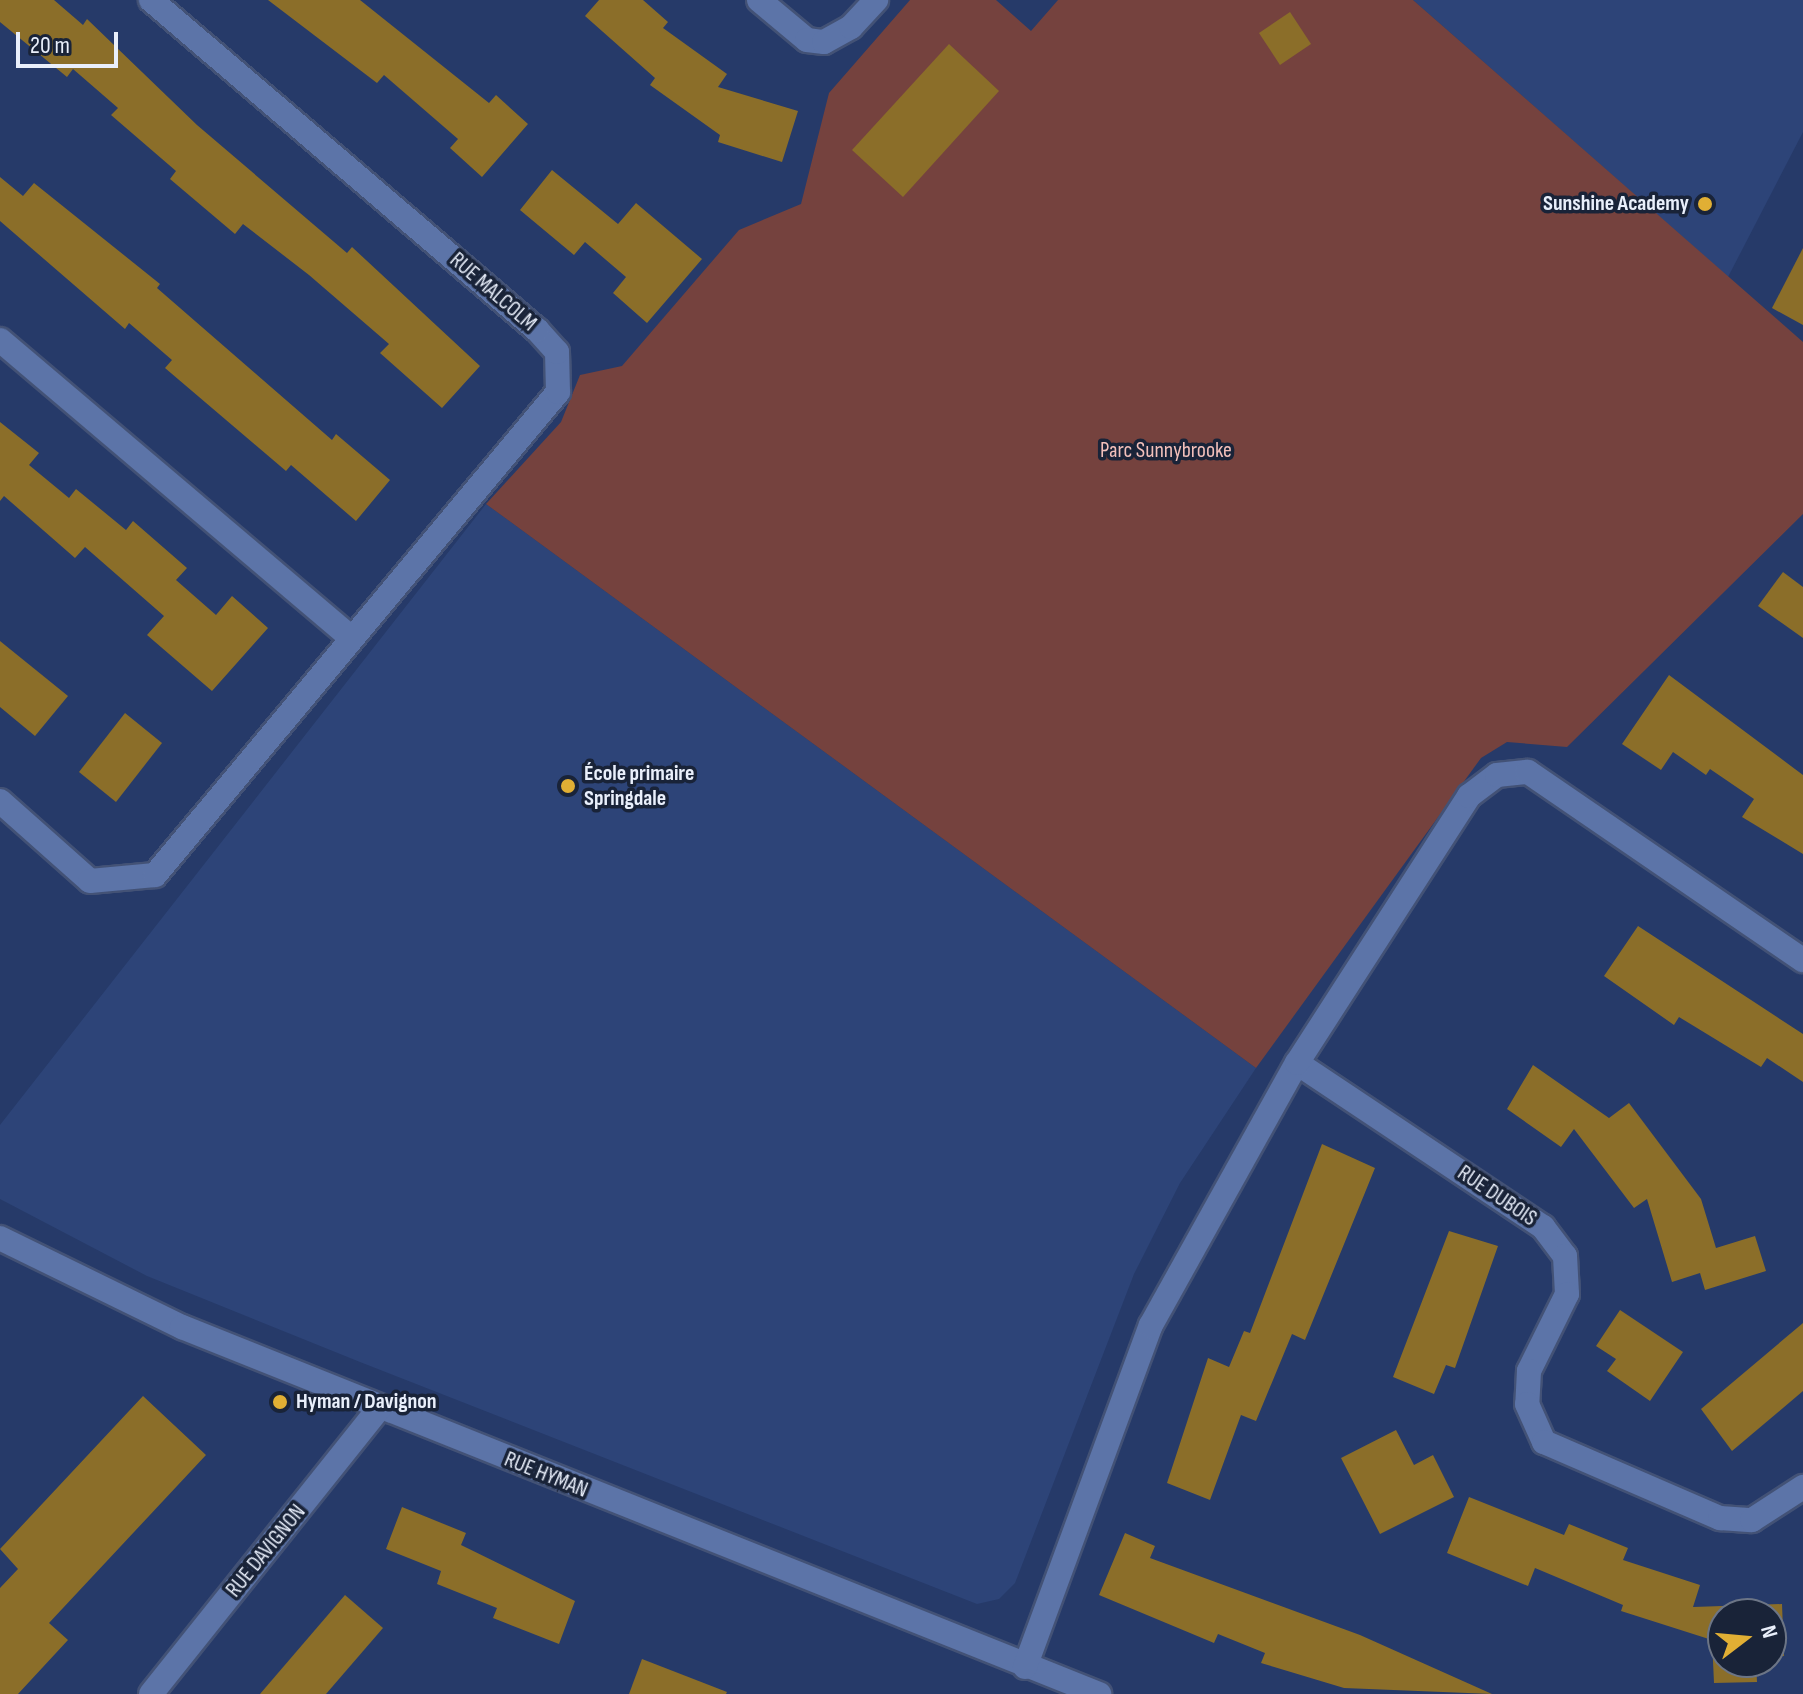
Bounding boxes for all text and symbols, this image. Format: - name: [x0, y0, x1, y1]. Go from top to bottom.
- scale bar: [20, 16, 122, 66]
- text: 20 m: [30, 31, 70, 60]
- place label: Sunshine Academy: [1543, 191, 1689, 217]
- marker: Sunshine Academy: [1696, 195, 1714, 213]
- street label: RUE MALCOLM: [444, 247, 542, 337]
- park label: Parc Sunnybrooke: [1100, 438, 1232, 464]
- place label: École primaire Springdale: [584, 760, 694, 812]
- marker: École primaire Springdale: [559, 777, 577, 795]
- street label: RUE DUBOIS: [1452, 1160, 1542, 1232]
- place label: Hyman / Davignon: [296, 1389, 437, 1415]
- marker: Hyman / Davignon: [271, 1393, 289, 1411]
- street label: RUE HYMAN: [500, 1446, 592, 1504]
- street label: RUE DAVIGNON: [221, 1499, 311, 1603]
- north arrow: [1707, 1598, 1787, 1678]
- text: N: [1754, 1622, 1783, 1641]

